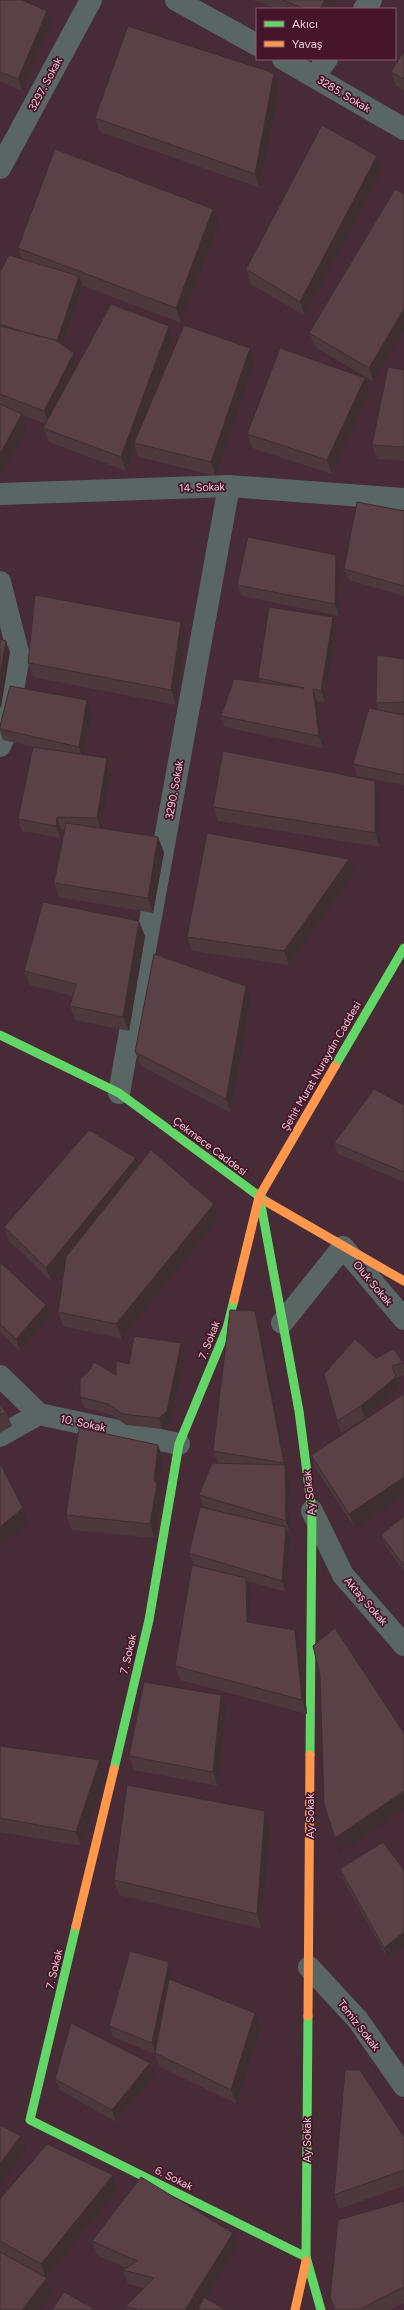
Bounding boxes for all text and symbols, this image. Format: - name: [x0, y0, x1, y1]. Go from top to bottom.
- legend: [256, 8, 396, 60]
- text: Akıcı: [292, 17, 318, 31]
- text: Yavaş: [292, 37, 323, 51]
- street label: 3297. Sokak: [26, 55, 65, 113]
- street label: 3285. Sokak: [315, 74, 373, 116]
- street label: 14. Sokak: [179, 480, 226, 495]
- street label: 3290. Sokak: [163, 759, 186, 821]
- street label: Şehit Murat Nuraydın Caddesi: [279, 999, 364, 1133]
- street label: Çekmece Caddesi: [170, 1114, 249, 1179]
- street label: Oluk Sokak: [350, 1258, 396, 1309]
- street label: 7. Sokak: [196, 1318, 223, 1361]
- street label: 10. Sokak: [59, 1412, 107, 1435]
- street label: Ay Sokak: [301, 1469, 318, 1516]
- street label: Aktaş Sokak: [341, 1575, 391, 1629]
- street label: 7. Sokak: [118, 1632, 139, 1675]
- street label: Ay Sokak: [304, 1793, 317, 1839]
- street label: 7. Sokak: [44, 1947, 65, 1990]
- street label: Temiz Sokak: [335, 1997, 383, 2054]
- street label: Ay Sokak: [301, 2117, 314, 2163]
- street label: 6. Sokak: [153, 2164, 195, 2193]

